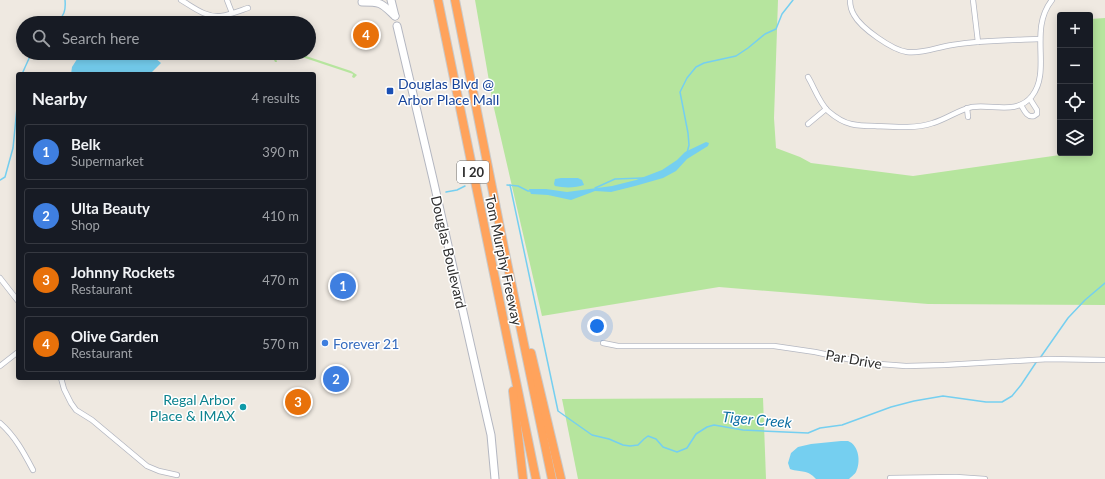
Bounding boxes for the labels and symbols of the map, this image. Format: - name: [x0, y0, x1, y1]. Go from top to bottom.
- pin: 4: [353, 20, 379, 50]
- place label: Douglas Blvd @ Arbor Place Mall: [398, 75, 499, 108]
- marker: Douglas Blvd @ Arbor Place Mall: [385, 86, 395, 96]
- road number: I 20: [457, 161, 489, 183]
- street label: Tom Murphy Freeway: [482, 193, 526, 328]
- street label: Douglas Boulevard: [428, 194, 470, 310]
- pin: 1: [330, 271, 356, 301]
- your location: [587, 316, 607, 336]
- place label: Forever 21: [333, 335, 399, 352]
- marker: Forever 21: [320, 338, 330, 348]
- street label: Par Drive: [825, 346, 883, 372]
- pin: 2: [323, 364, 349, 394]
- pin: 3: [285, 387, 311, 417]
- place label: Regal Arbor Place & IMAX: [150, 391, 235, 424]
- marker: Regal Arbor Place & IMAX: [238, 402, 248, 412]
- water label: Tiger Creek: [721, 407, 793, 431]

